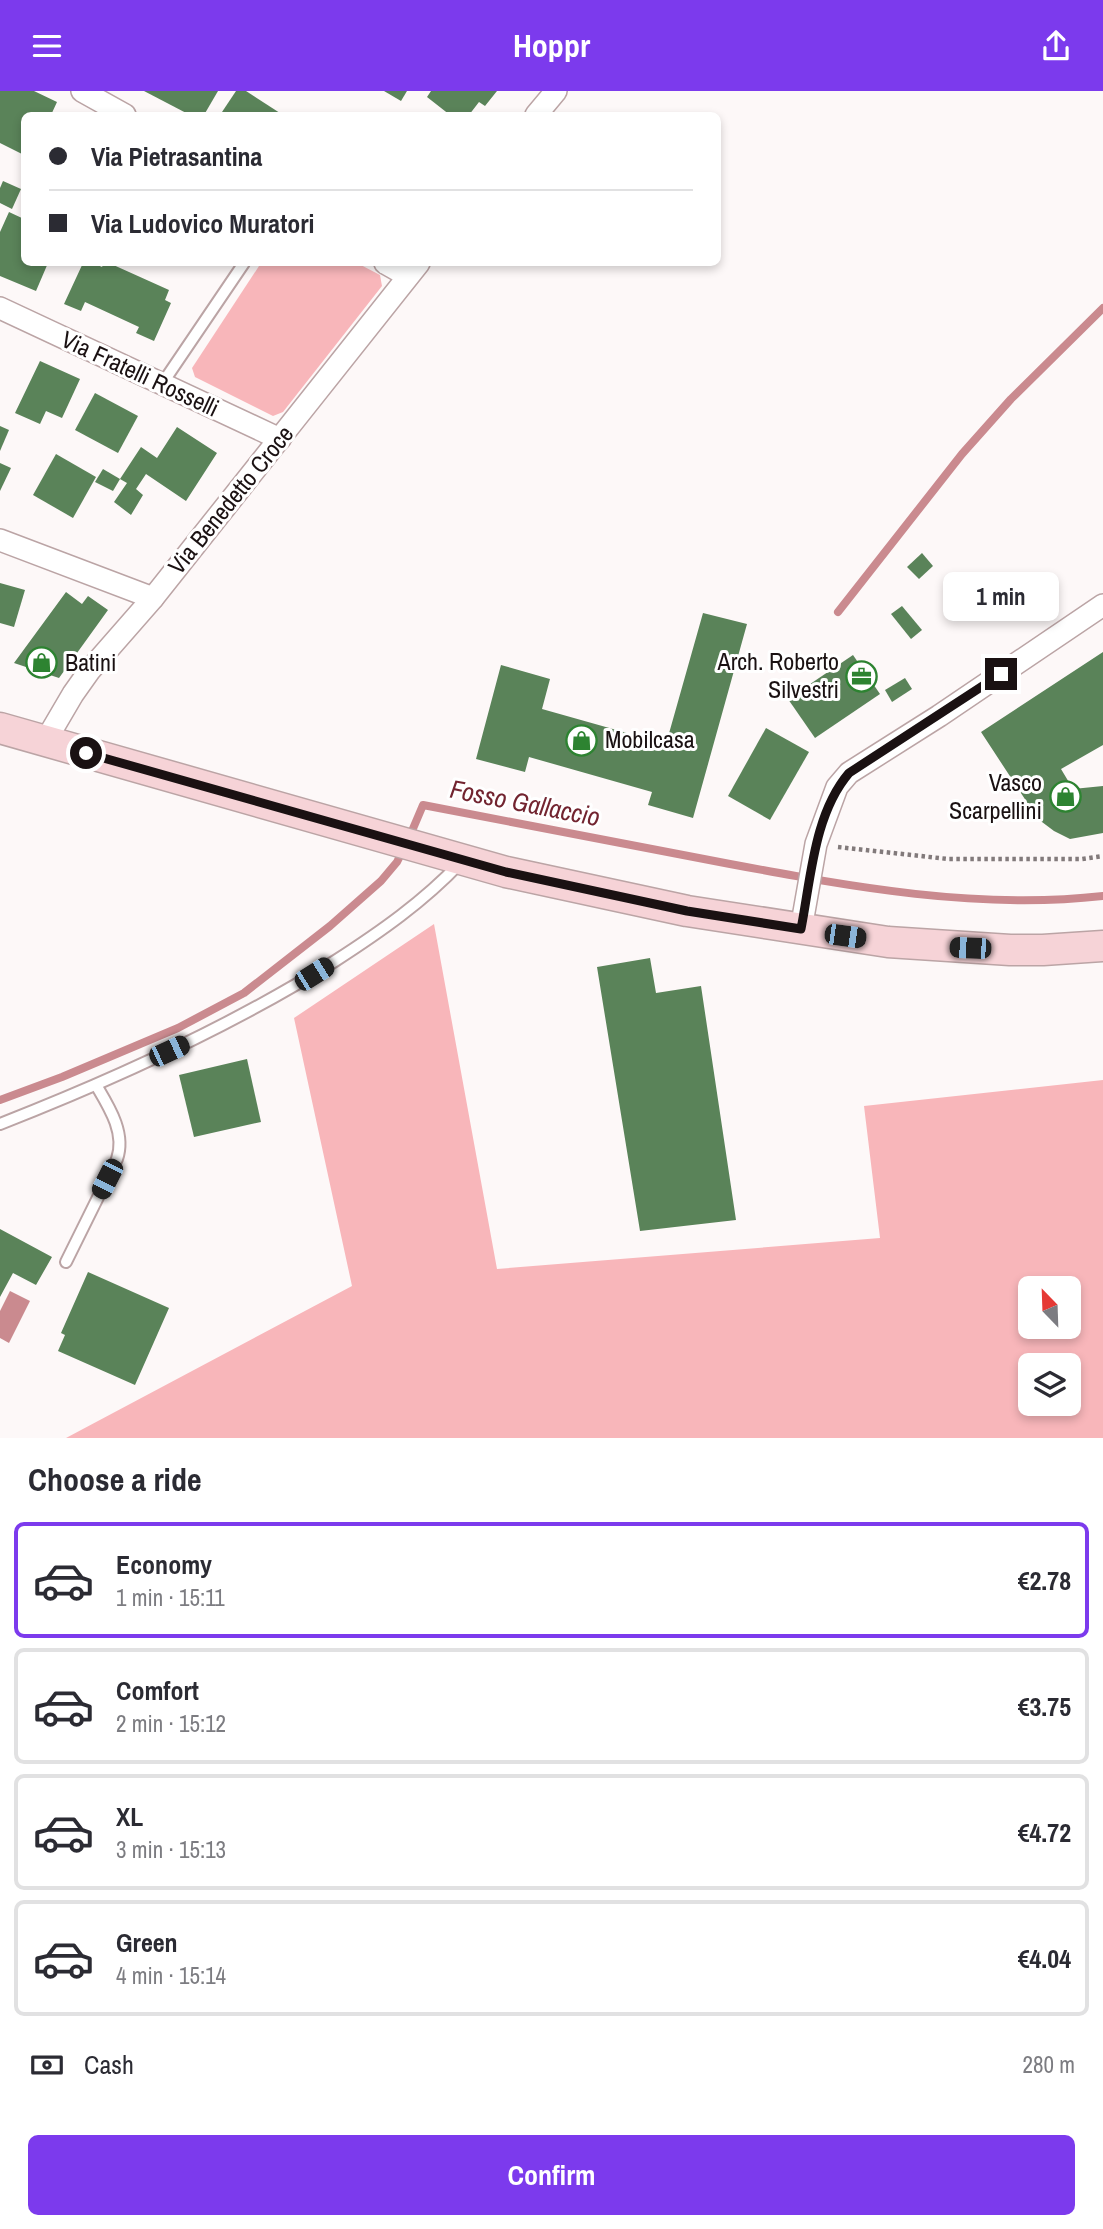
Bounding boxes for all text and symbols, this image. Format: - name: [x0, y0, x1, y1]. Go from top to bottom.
- text: Hoppr: [513, 24, 590, 67]
- icon: menu: [28, 27, 66, 65]
- icon: share: [1037, 27, 1075, 65]
- text: Via Pietrasantina: [91, 139, 262, 174]
- text: Via Ludovico Muratori: [91, 206, 315, 241]
- street label: Via Fratelli Rosselli: [56, 323, 224, 424]
- street label: Via Benedetto Croce: [160, 418, 300, 580]
- callout: 1 min: [943, 573, 1059, 621]
- text: 1 min: [976, 581, 1026, 612]
- place label: Arch. Roberto Silvestri: [717, 645, 839, 705]
- shop icon: Batini: [25, 646, 59, 680]
- place label: Batini: [65, 646, 116, 678]
- route end: [985, 658, 1017, 690]
- office icon: Arch. Roberto Silvestri: [845, 659, 879, 693]
- shop icon: Mobilcasa: [565, 723, 599, 757]
- place label: Mobilcasa: [605, 723, 695, 755]
- route start: [70, 737, 102, 769]
- place label: Vasco Scarpellini: [949, 766, 1042, 826]
- water label: Fosso Gallaccio: [447, 771, 603, 834]
- shop icon: Vasco Scarpellini: [1048, 780, 1082, 814]
- car: [823, 923, 868, 949]
- car: [949, 937, 992, 959]
- car: [291, 954, 338, 994]
- car: [146, 1033, 193, 1069]
- car: [89, 1156, 126, 1202]
- north arrow: [1018, 1276, 1082, 1339]
- map controls: [1018, 1276, 1081, 1416]
- button: layers: [1018, 1353, 1081, 1416]
- text: Choose a ride: [28, 1458, 202, 1501]
- text: Economy: [116, 1547, 212, 1582]
- icon: car: [32, 1549, 95, 1612]
- text: €2.78: [1018, 1563, 1071, 1598]
- text: 1 min · 15:11: [116, 1582, 225, 1613]
- text: Comfort: [116, 1673, 199, 1708]
- icon: car: [32, 1675, 95, 1738]
- text: €3.75: [1018, 1689, 1071, 1724]
- text: 2 min · 15:12: [116, 1708, 226, 1739]
- text: XL: [116, 1799, 143, 1834]
- icon: car: [32, 1801, 95, 1864]
- text: €4.72: [1018, 1815, 1071, 1850]
- text: 3 min · 15:13: [116, 1834, 226, 1865]
- text: Green: [116, 1925, 178, 1960]
- icon: car: [32, 1927, 95, 1990]
- text: €4.04: [1018, 1941, 1071, 1976]
- text: 4 min · 15:14: [116, 1960, 226, 1991]
- icon: cash: [28, 2046, 66, 2084]
- text: Cash: [84, 2047, 134, 2082]
- text: 280 m: [1023, 2049, 1075, 2080]
- button: Confirm: [28, 2135, 1075, 2215]

